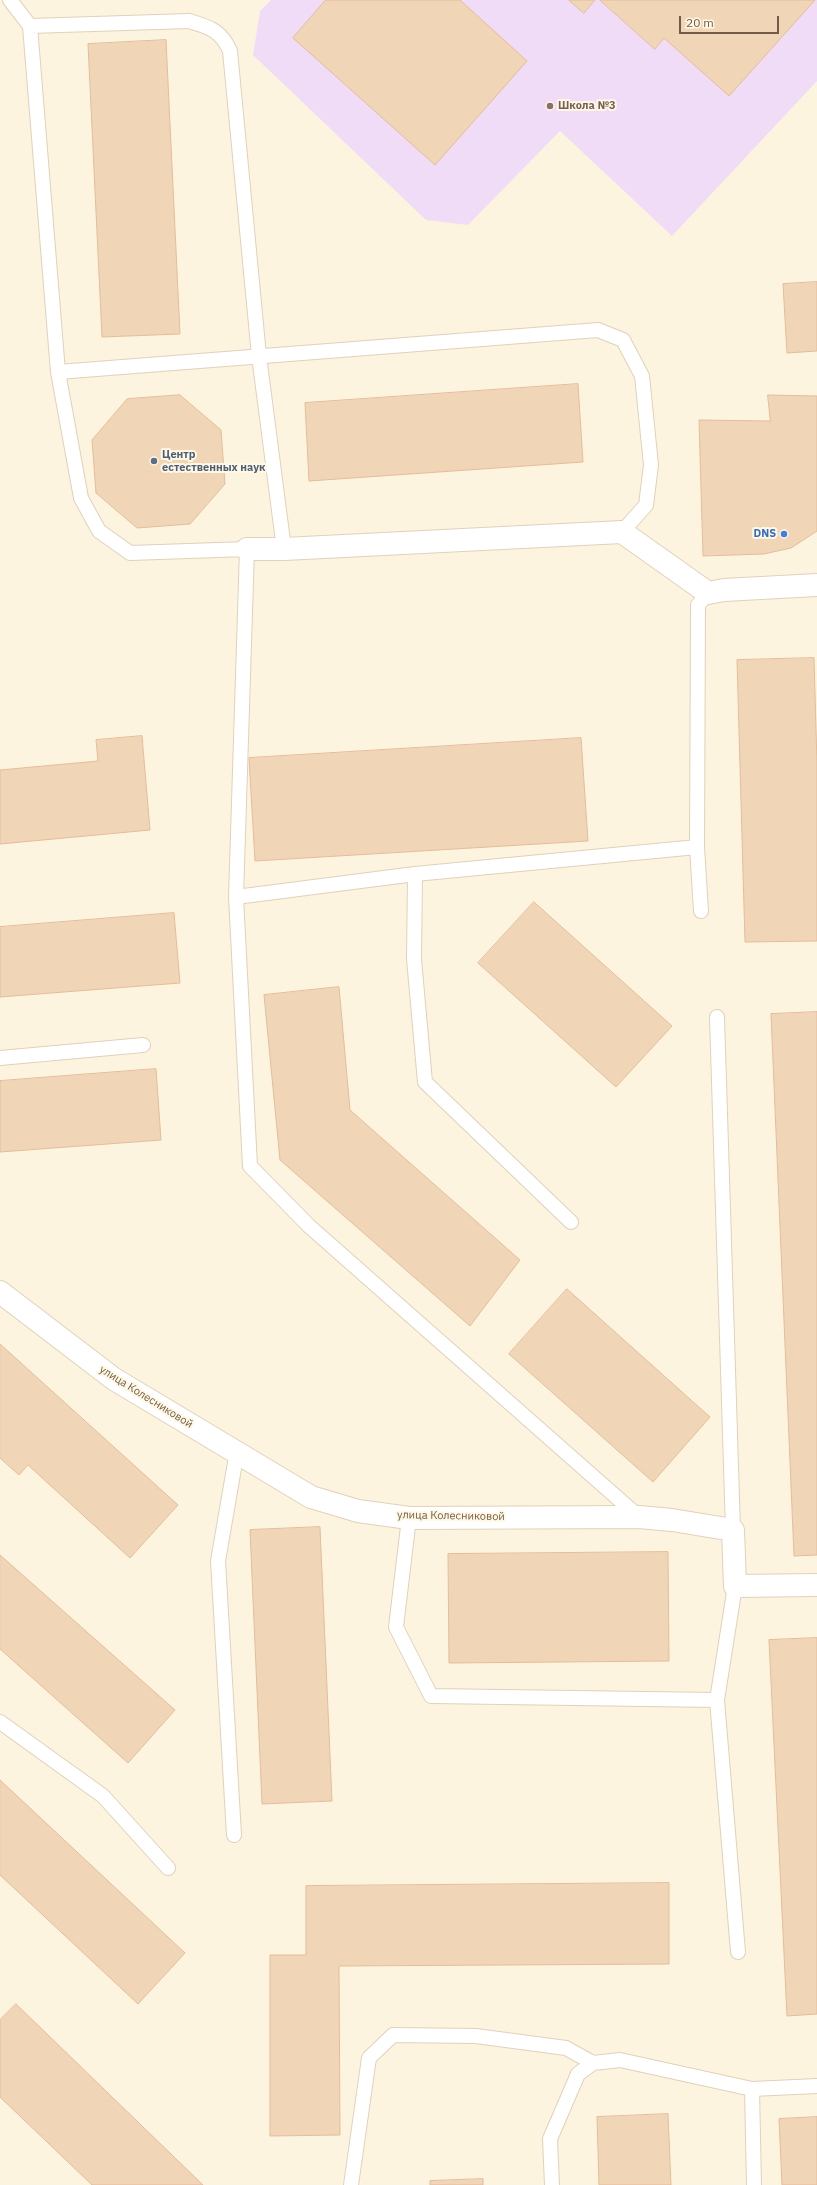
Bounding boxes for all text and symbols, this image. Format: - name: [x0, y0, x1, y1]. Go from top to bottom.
- scale bar: [681, 8, 781, 34]
- text: 20 m: [686, 15, 714, 30]
- place label: Школа №3: [558, 99, 616, 113]
- marker: Школа №3: [545, 101, 555, 111]
- place label: Центр естественных наук: [162, 448, 266, 474]
- marker: Центр естественных наук: [149, 456, 159, 466]
- place label: DNS: [754, 527, 776, 541]
- marker: DNS: [779, 529, 789, 539]
- street label: улица Колесниковой: [97, 1363, 195, 1431]
- street label: улица Колесниковой: [397, 1508, 505, 1524]

